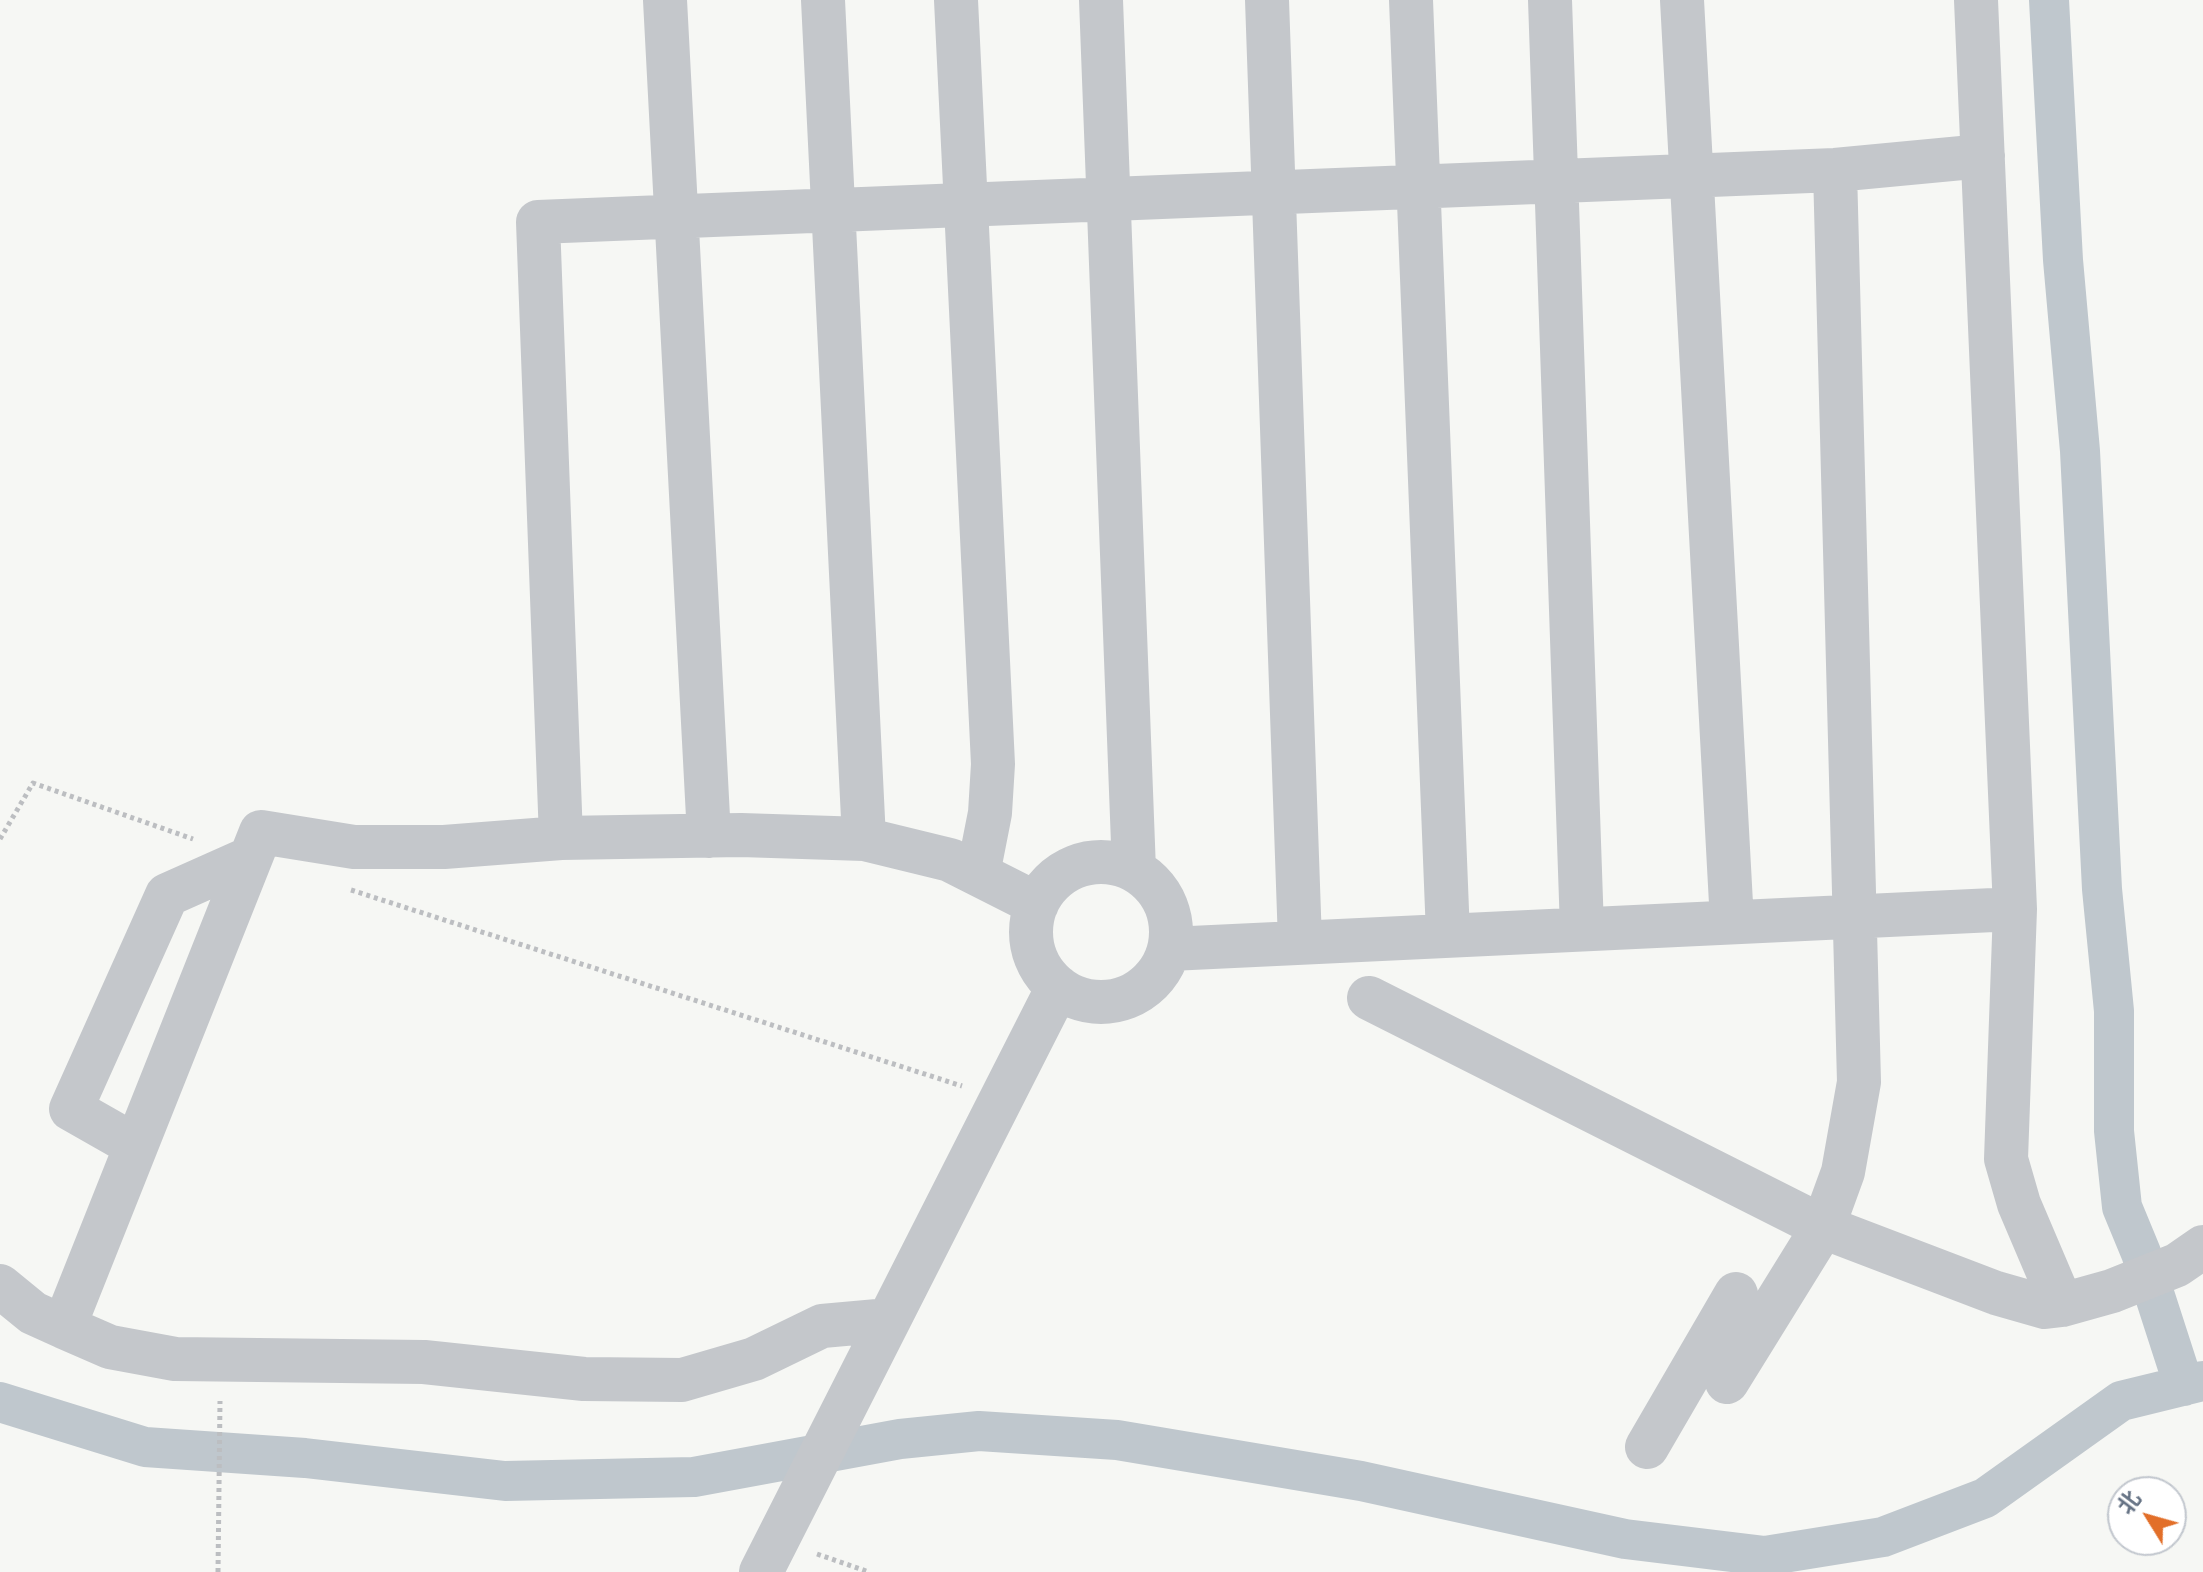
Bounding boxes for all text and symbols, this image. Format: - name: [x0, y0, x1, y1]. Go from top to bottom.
- north arrow: [2107, 1476, 2187, 1556]
- text: 北: [2112, 1486, 2146, 1519]

